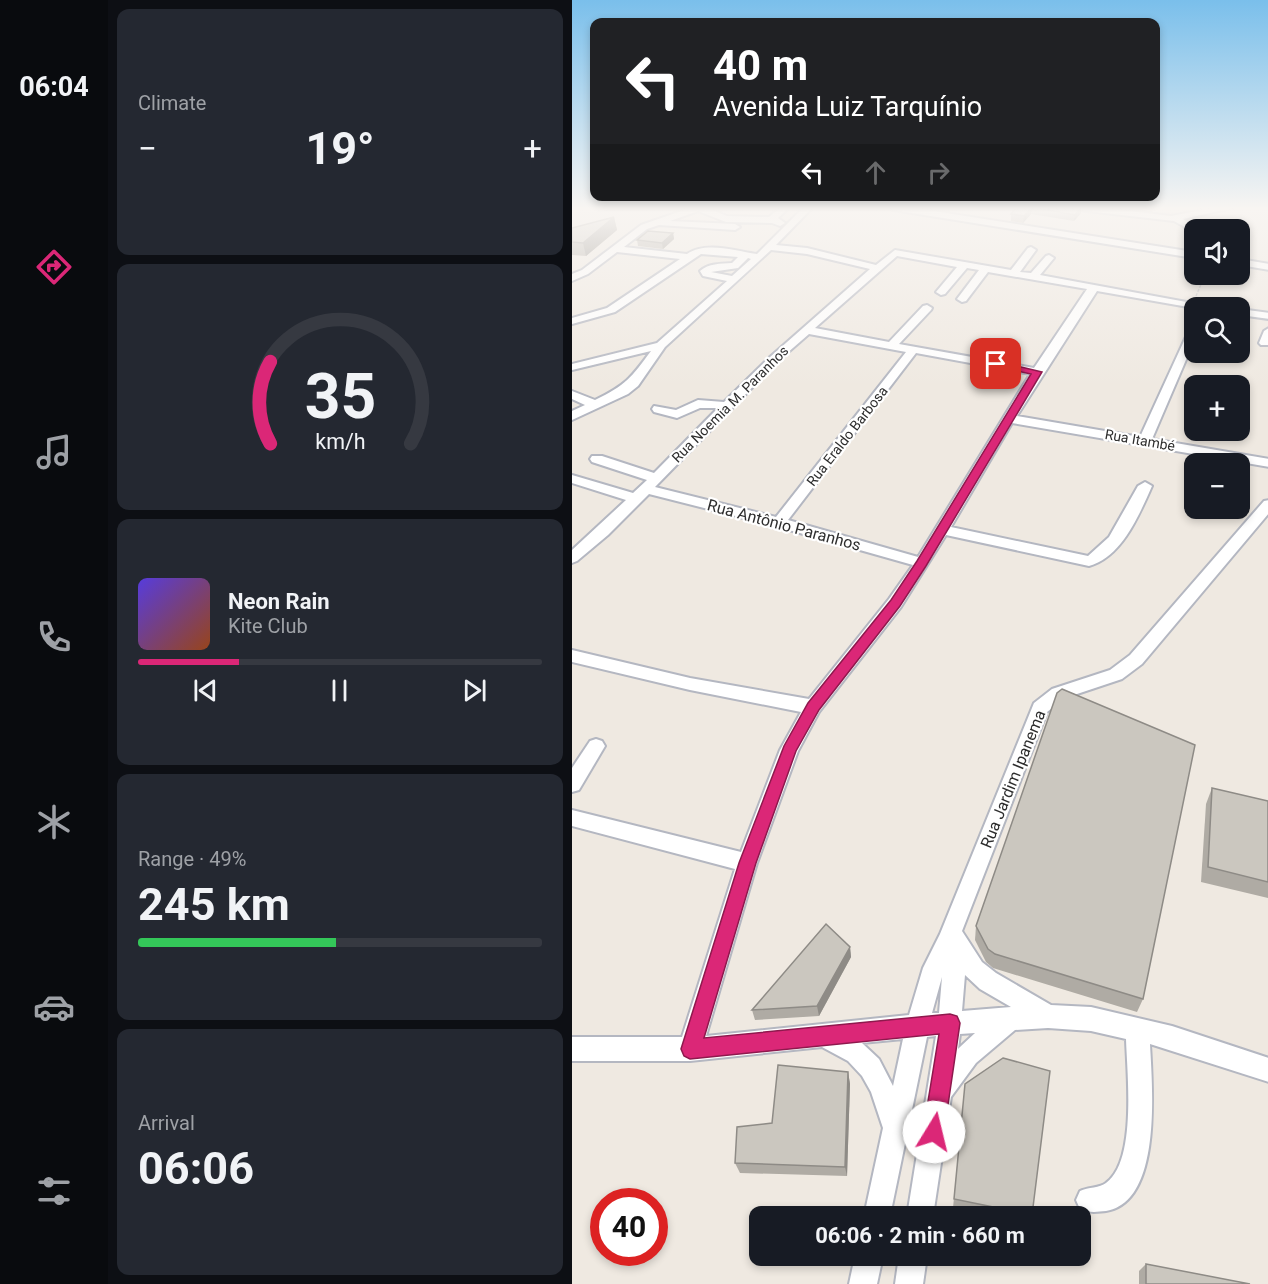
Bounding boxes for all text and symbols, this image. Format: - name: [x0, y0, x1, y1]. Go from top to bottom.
- text: 40 m: [713, 41, 808, 90]
- icon: left: [614, 42, 692, 120]
- text: 06:04: [19, 71, 89, 103]
- text: Climate: [138, 91, 206, 115]
- text: Avenida Luiz Tarquínio: [713, 91, 982, 123]
- text: 19°: [305, 122, 375, 175]
- text: −: [138, 129, 157, 168]
- text: +: [523, 129, 542, 168]
- icon: left: [796, 156, 829, 189]
- icon: ahead: [859, 156, 892, 189]
- icon: right: [922, 156, 955, 189]
- map controls: [1184, 219, 1250, 519]
- button: sound: [1184, 219, 1250, 285]
- icon: directions: [33, 246, 75, 288]
- button: search: [1184, 297, 1250, 363]
- pin: [970, 338, 1021, 389]
- street label: Rua Noemia M. Paranhos: [668, 342, 792, 466]
- icon: arrive: [979, 347, 1012, 380]
- text: 35: [304, 360, 376, 433]
- button: +: [1184, 375, 1250, 441]
- street label: Rua Eraldo Barbosa: [803, 383, 891, 489]
- street label: Rua Itambé: [1104, 426, 1176, 454]
- text: km/h: [315, 429, 365, 454]
- icon: music: [33, 431, 75, 473]
- button: −: [1184, 453, 1250, 519]
- street label: Rua Antônio Paranhos: [705, 495, 863, 555]
- text: Neon Rain: [228, 589, 330, 614]
- text: Kite Club: [228, 614, 308, 638]
- icon: phone: [33, 616, 75, 658]
- icon: previous: [189, 674, 222, 707]
- icon: pause: [323, 674, 356, 707]
- icon: next: [458, 674, 491, 707]
- street label: Rua Jardim Ipanema: [977, 707, 1049, 851]
- icon: climate: [33, 801, 75, 843]
- text: Range · 49%: [138, 847, 246, 871]
- text: 245 km: [138, 878, 290, 931]
- icon: car: [33, 986, 75, 1028]
- position arrow: [902, 1100, 966, 1164]
- text: Arrival: [138, 1111, 195, 1135]
- text: 06:06: [138, 1142, 254, 1195]
- icon: filters: [33, 1170, 75, 1212]
- speed limit sign: 40: [590, 1188, 668, 1266]
- text: 06:06 · 2 min · 660 m: [815, 1223, 1025, 1248]

